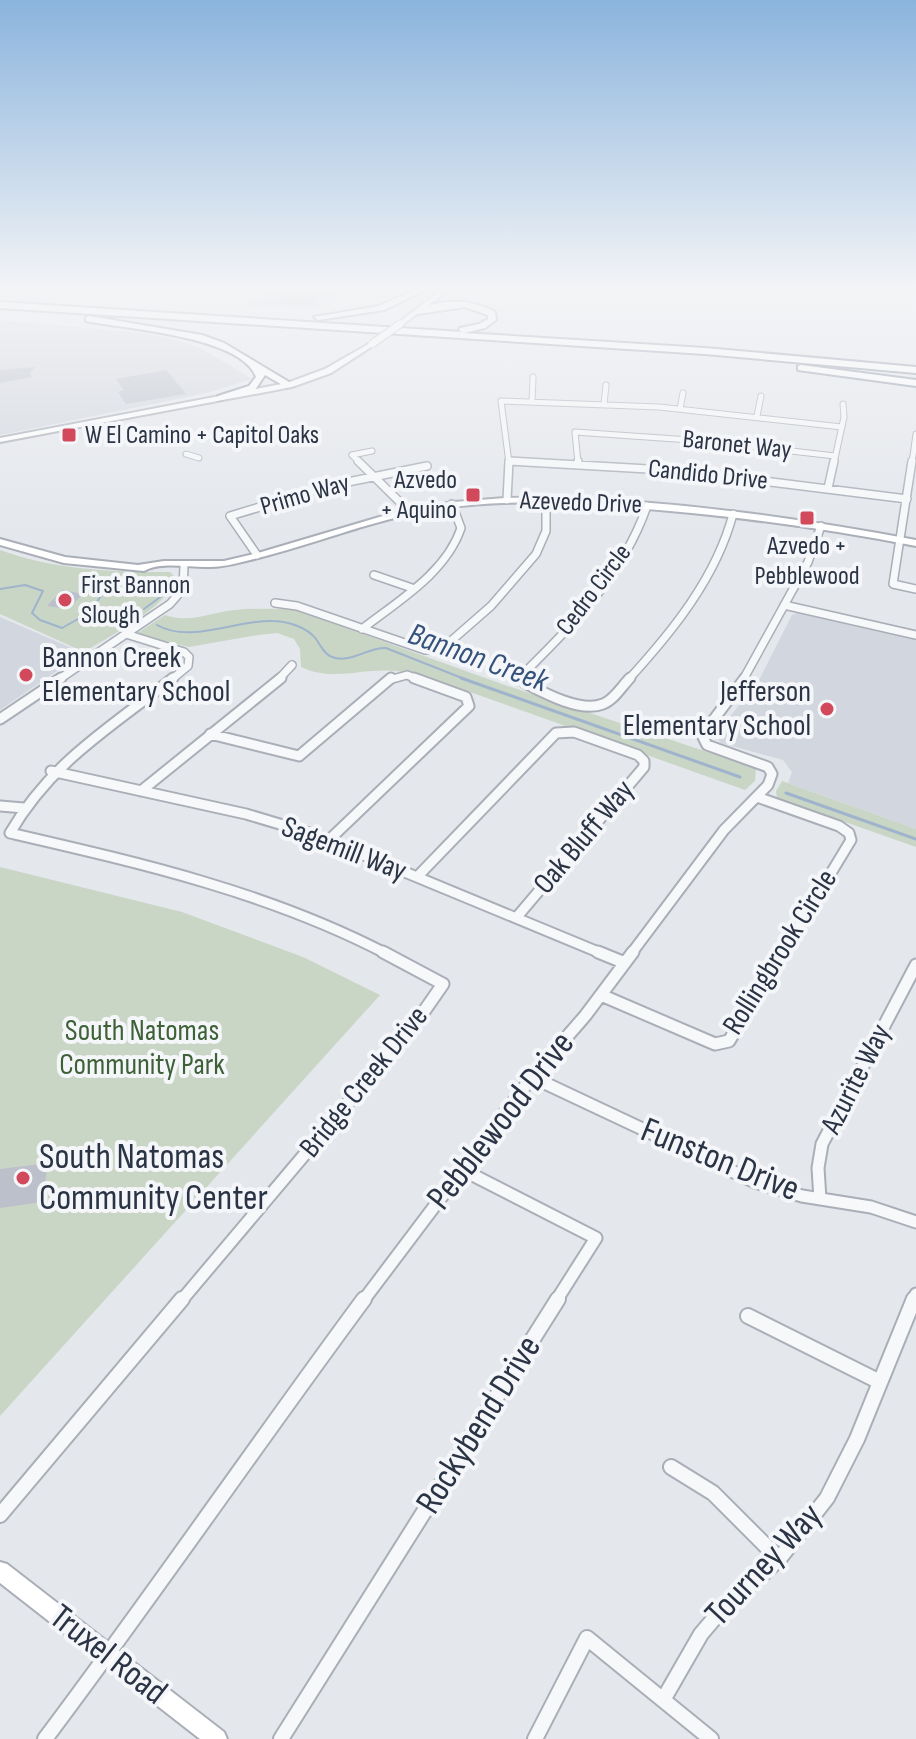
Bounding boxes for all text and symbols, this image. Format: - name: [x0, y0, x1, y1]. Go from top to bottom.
- place label: W El Camino + Capitol Oaks: [85, 420, 319, 451]
- street label: Baronet Way: [681, 424, 793, 466]
- marker: W El Camino + Capitol Oaks: [60, 426, 78, 444]
- street label: Candido Drive: [647, 453, 769, 497]
- place label: Azvedo + Aquino: [380, 465, 457, 526]
- street label: Primo Way: [257, 468, 353, 522]
- street label: Azevedo Drive: [518, 485, 643, 521]
- marker: Azvedo + Aquino: [464, 486, 482, 504]
- marker: Azvedo + Pebblewood: [798, 509, 816, 527]
- place label: Azvedo + Pebblewood: [754, 531, 860, 592]
- street label: Cedro Circle: [550, 538, 638, 642]
- place label: First Bannon Slough: [81, 570, 190, 631]
- marker: First Bannon Slough: [56, 591, 74, 609]
- water label: Bannon Creek: [403, 615, 554, 702]
- place label: Bannon Creek Elementary School: [42, 640, 230, 710]
- marker: Bannon Creek Elementary School: [17, 666, 35, 684]
- place label: Jefferson Elementary School: [623, 674, 811, 744]
- marker: Jefferson Elementary School: [818, 700, 836, 718]
- street label: Oak Bluff Way: [526, 772, 642, 901]
- street label: Sagemill Way: [277, 809, 412, 889]
- street label: Rollingbrook Circle: [715, 863, 845, 1041]
- street label: Bridge Creek Drive: [292, 999, 436, 1165]
- park label: South Natomas Community Park: [59, 1013, 225, 1083]
- street label: Azurite Way: [813, 1018, 899, 1141]
- street label: Pebblewood Drive: [418, 1023, 584, 1219]
- street label: Funston Drive: [635, 1109, 805, 1211]
- place label: South Natomas Community Center: [39, 1136, 268, 1220]
- marker: South Natomas Community Center: [14, 1169, 32, 1187]
- street label: Rockybend Drive: [407, 1328, 551, 1522]
- street label: Tourney Way: [697, 1495, 832, 1635]
- street label: Truxel Road: [41, 1596, 175, 1714]

